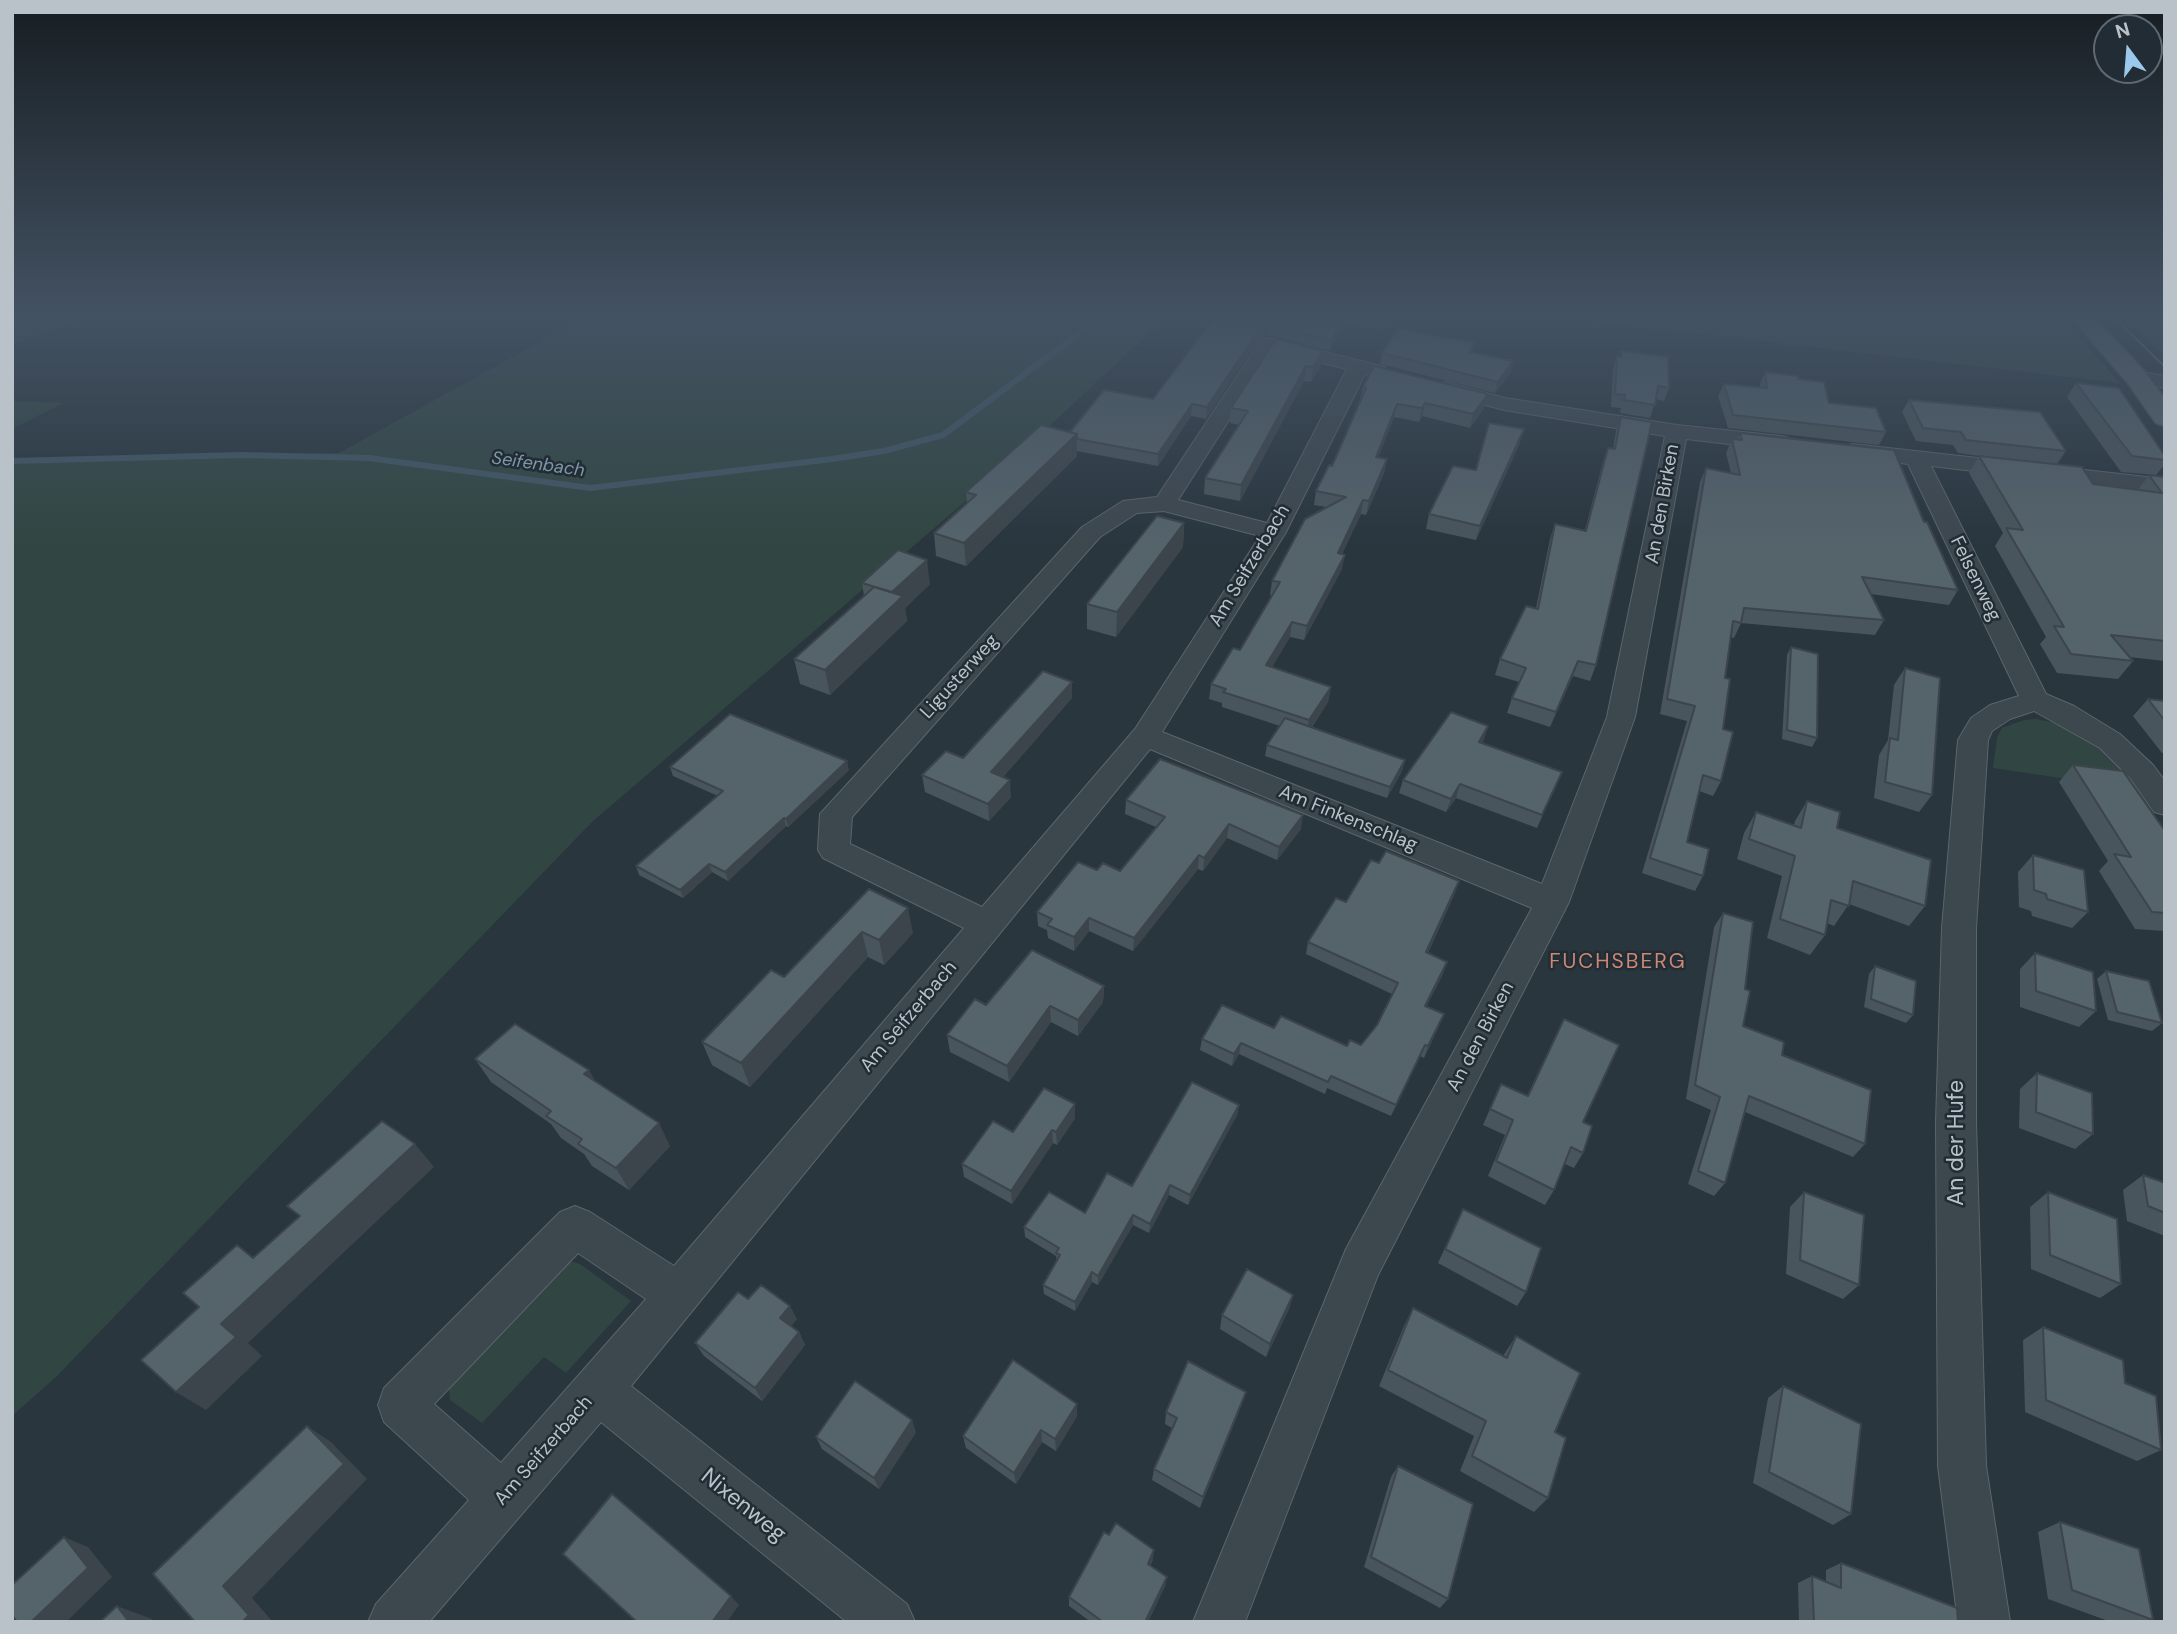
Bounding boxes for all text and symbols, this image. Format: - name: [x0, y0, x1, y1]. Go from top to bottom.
- north arrow: [2093, 14, 2163, 84]
- text: N: [2113, 16, 2133, 44]
- street label: An den Birken: [1641, 442, 1685, 566]
- water label: Seifenbach: [490, 448, 586, 482]
- street label: Am Seifzerbach: [1205, 501, 1295, 631]
- street label: Felsenweg: [1945, 533, 2005, 625]
- street label: Ligusterweg: [916, 630, 1004, 724]
- street label: Am Finkenschlag: [1275, 781, 1421, 857]
- district label: FUCHSBERG: [1550, 949, 1686, 975]
- street label: Am Seifzerbach: [856, 957, 962, 1077]
- street label: An den Birken: [1443, 978, 1519, 1096]
- street label: An der Hufe: [1943, 1080, 1971, 1206]
- street label: Am Seifzerbach: [490, 1391, 598, 1511]
- street label: Nixenweg: [695, 1463, 791, 1549]

